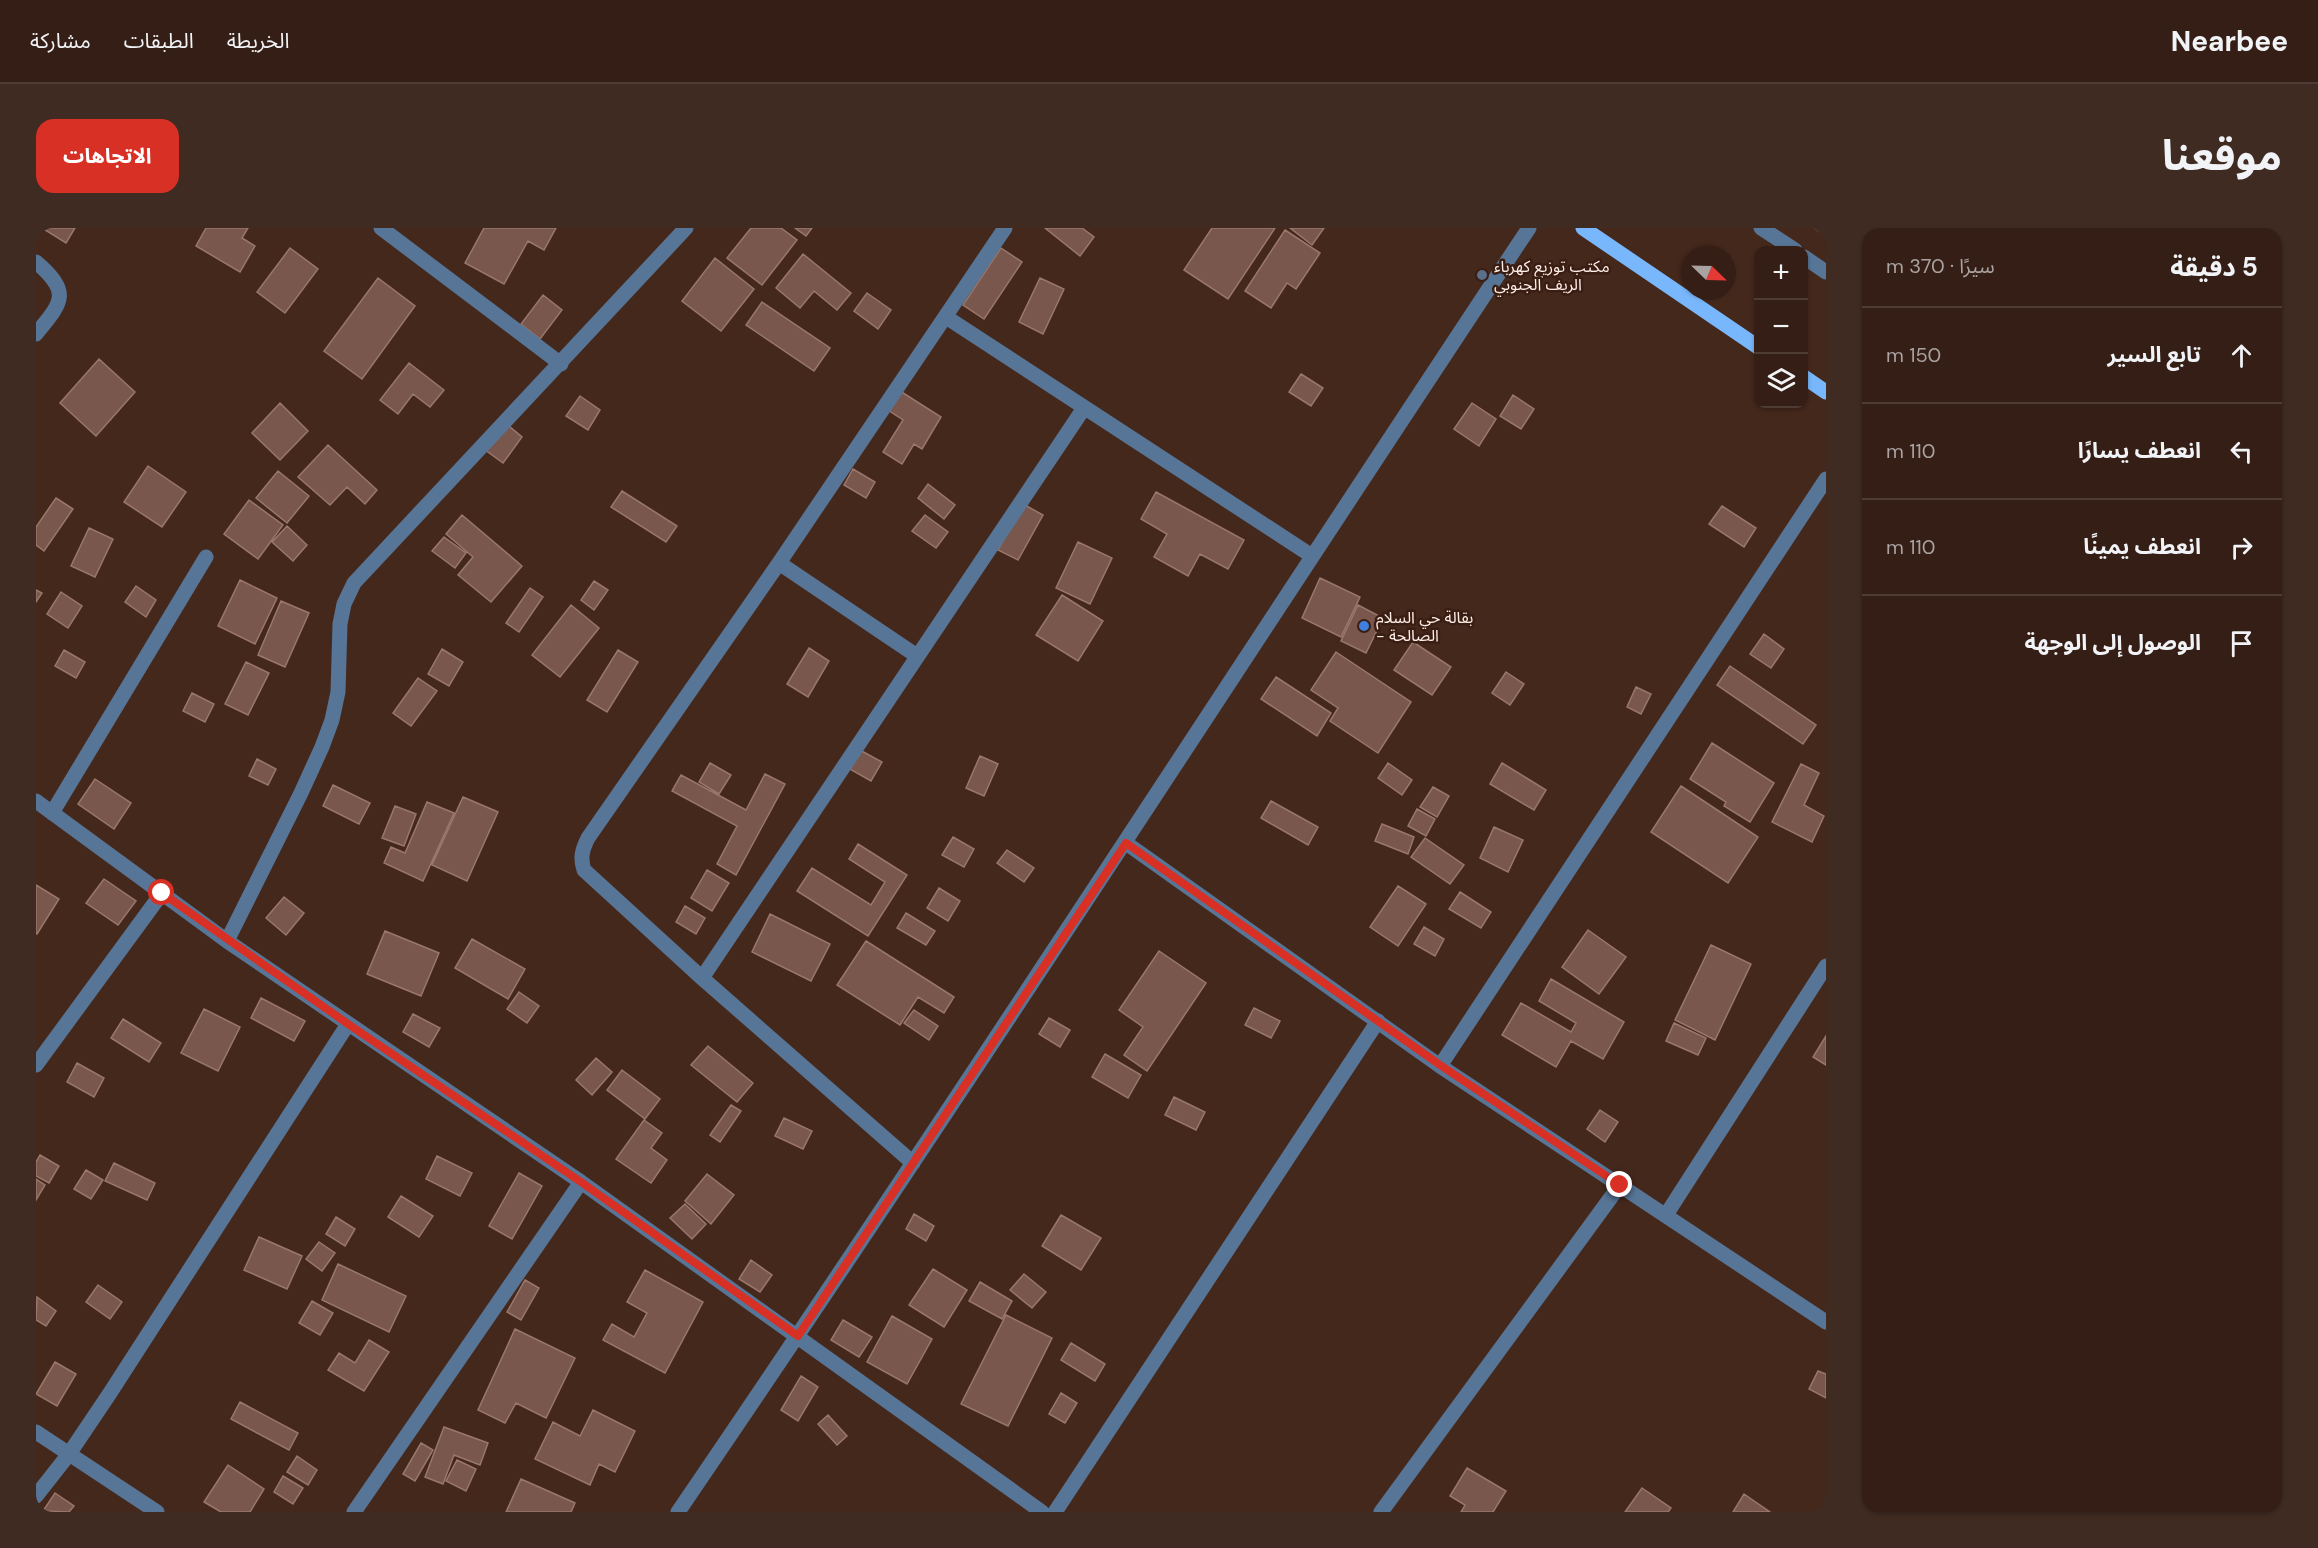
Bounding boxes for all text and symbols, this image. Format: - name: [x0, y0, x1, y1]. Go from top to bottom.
- text: Nearbee: [2171, 23, 2288, 60]
- text: مشاركة: [30, 27, 91, 55]
- text: الطبقات: [124, 27, 194, 55]
- text: الخريطة: [227, 27, 290, 55]
- button: الاتجاهات: [36, 119, 179, 193]
- text: موقعنا: [2162, 128, 2282, 183]
- north arrow: [1682, 246, 1736, 300]
- map controls: [1754, 246, 1808, 408]
- button: +: [1754, 246, 1808, 300]
- text: 5 دقيقة: [2170, 250, 2258, 284]
- text: سيرًا · 370 m: [1886, 253, 1995, 279]
- place label: مكتب توزيع كهرباء الريف الجنوبي: [1494, 256, 1610, 296]
- marker: مكتب توزيع كهرباء الريف الجنوبي: [1475, 268, 1489, 282]
- button: −: [1754, 300, 1808, 354]
- icon: ahead: [2225, 339, 2258, 372]
- text: تابع السير: [2108, 340, 2201, 369]
- text: 150 m: [1886, 342, 1941, 368]
- button: layers: [1754, 354, 1808, 408]
- icon: left: [2225, 435, 2258, 468]
- text: انعطف يسارًا: [2078, 436, 2201, 465]
- text: 110 m: [1886, 438, 1935, 464]
- icon: right: [2225, 531, 2258, 564]
- text: انعطف يمينًا: [2083, 532, 2201, 561]
- text: 110 m: [1886, 534, 1935, 560]
- place label: بقالة حي السلام - الصالحة: [1376, 607, 1473, 646]
- marker: بقالة حي السلام - الصالحة: [1357, 619, 1371, 633]
- icon: arrive: [2225, 627, 2258, 660]
- text: الوصول إلى الوجهة: [2025, 628, 2201, 657]
- route start: [148, 879, 174, 905]
- route end: [1606, 1171, 1632, 1197]

